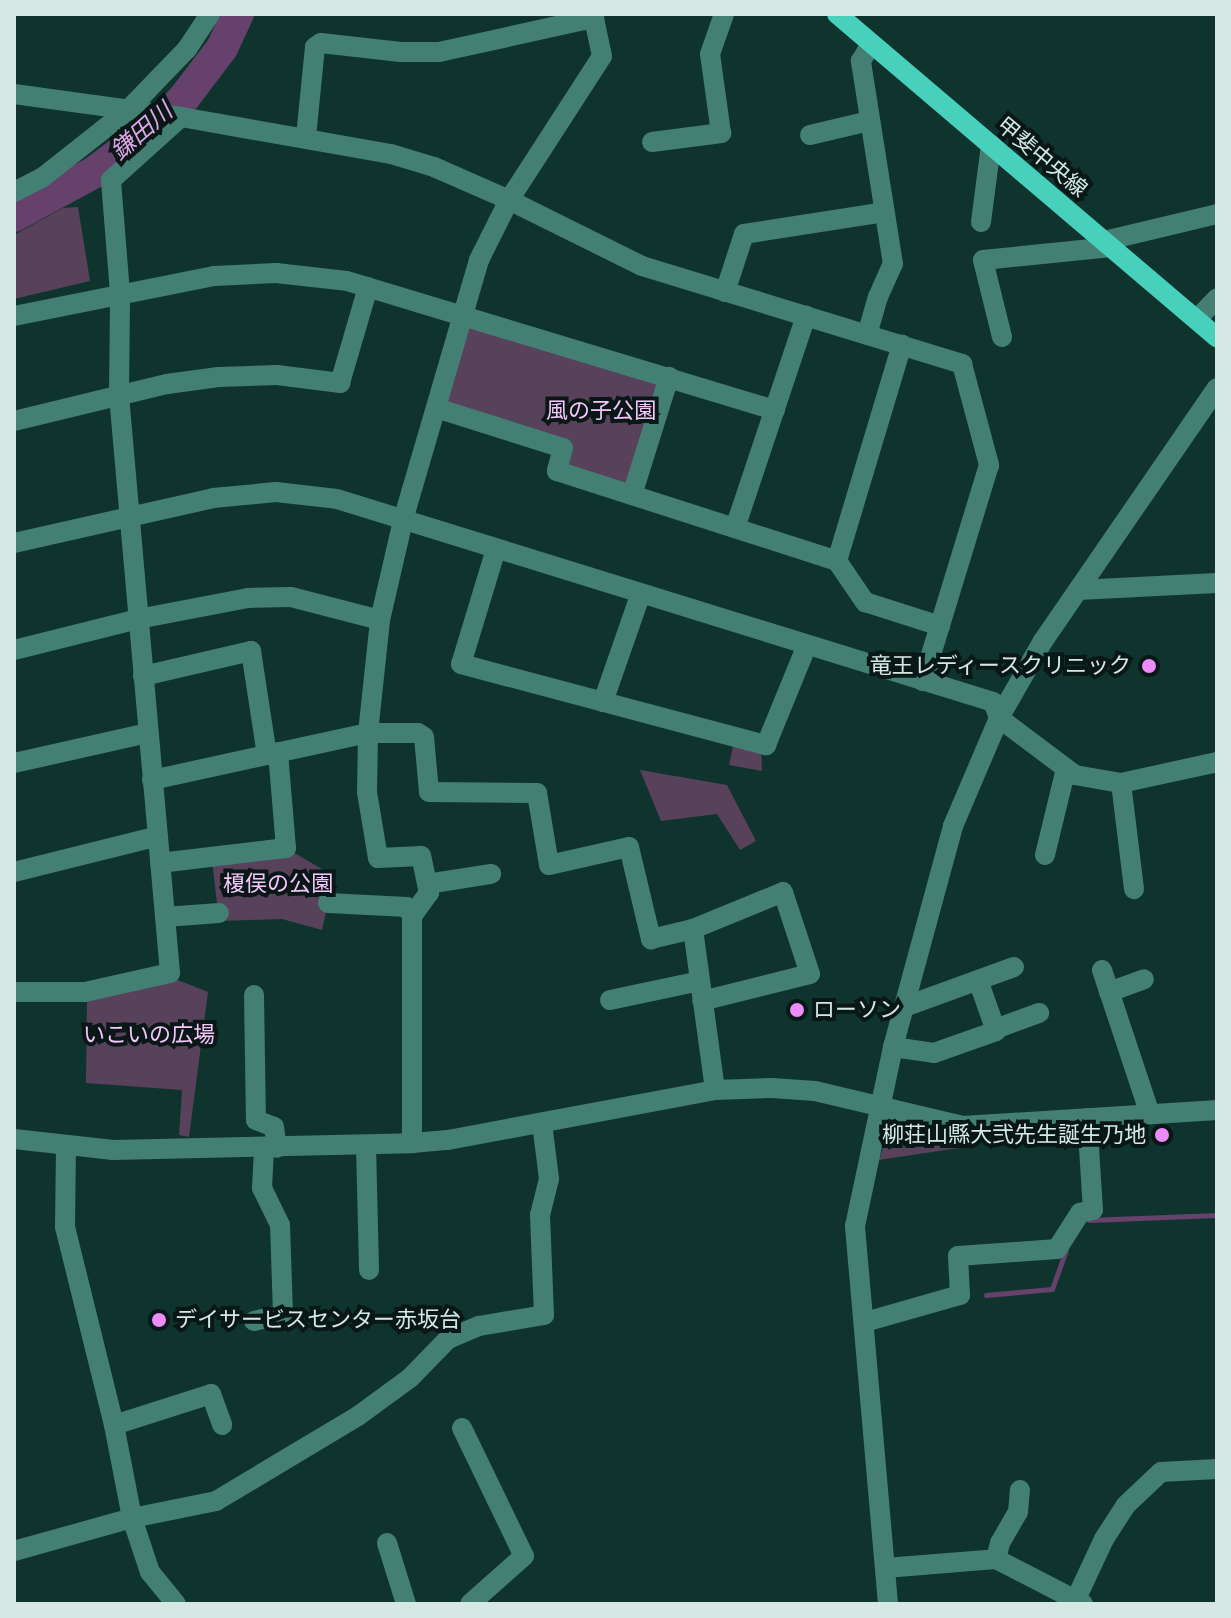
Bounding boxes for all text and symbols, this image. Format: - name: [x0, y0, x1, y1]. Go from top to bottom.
- water label: 鎌田川: [105, 98, 179, 166]
- street label: 甲斐中央線: [991, 112, 1093, 202]
- park label: 風の子公園: [546, 398, 656, 424]
- place label: 竜王レディースクリニック: [867, 653, 1131, 679]
- marker: 竜王レディースクリニック: [1138, 655, 1160, 677]
- park label: 榎俣の公園: [223, 871, 333, 897]
- place label: ローソン: [813, 997, 901, 1023]
- marker: ローソン: [788, 1001, 806, 1019]
- park label: いこいの広場: [83, 1022, 215, 1048]
- place label: 柳荘山縣大弐先生誕生乃地: [882, 1122, 1146, 1148]
- marker: 柳荘山縣大弐先生誕生乃地: [1153, 1126, 1171, 1144]
- place label: デイサービスセンター赤坂台: [175, 1307, 461, 1333]
- marker: デイサービスセンター赤坂台: [150, 1311, 168, 1329]

